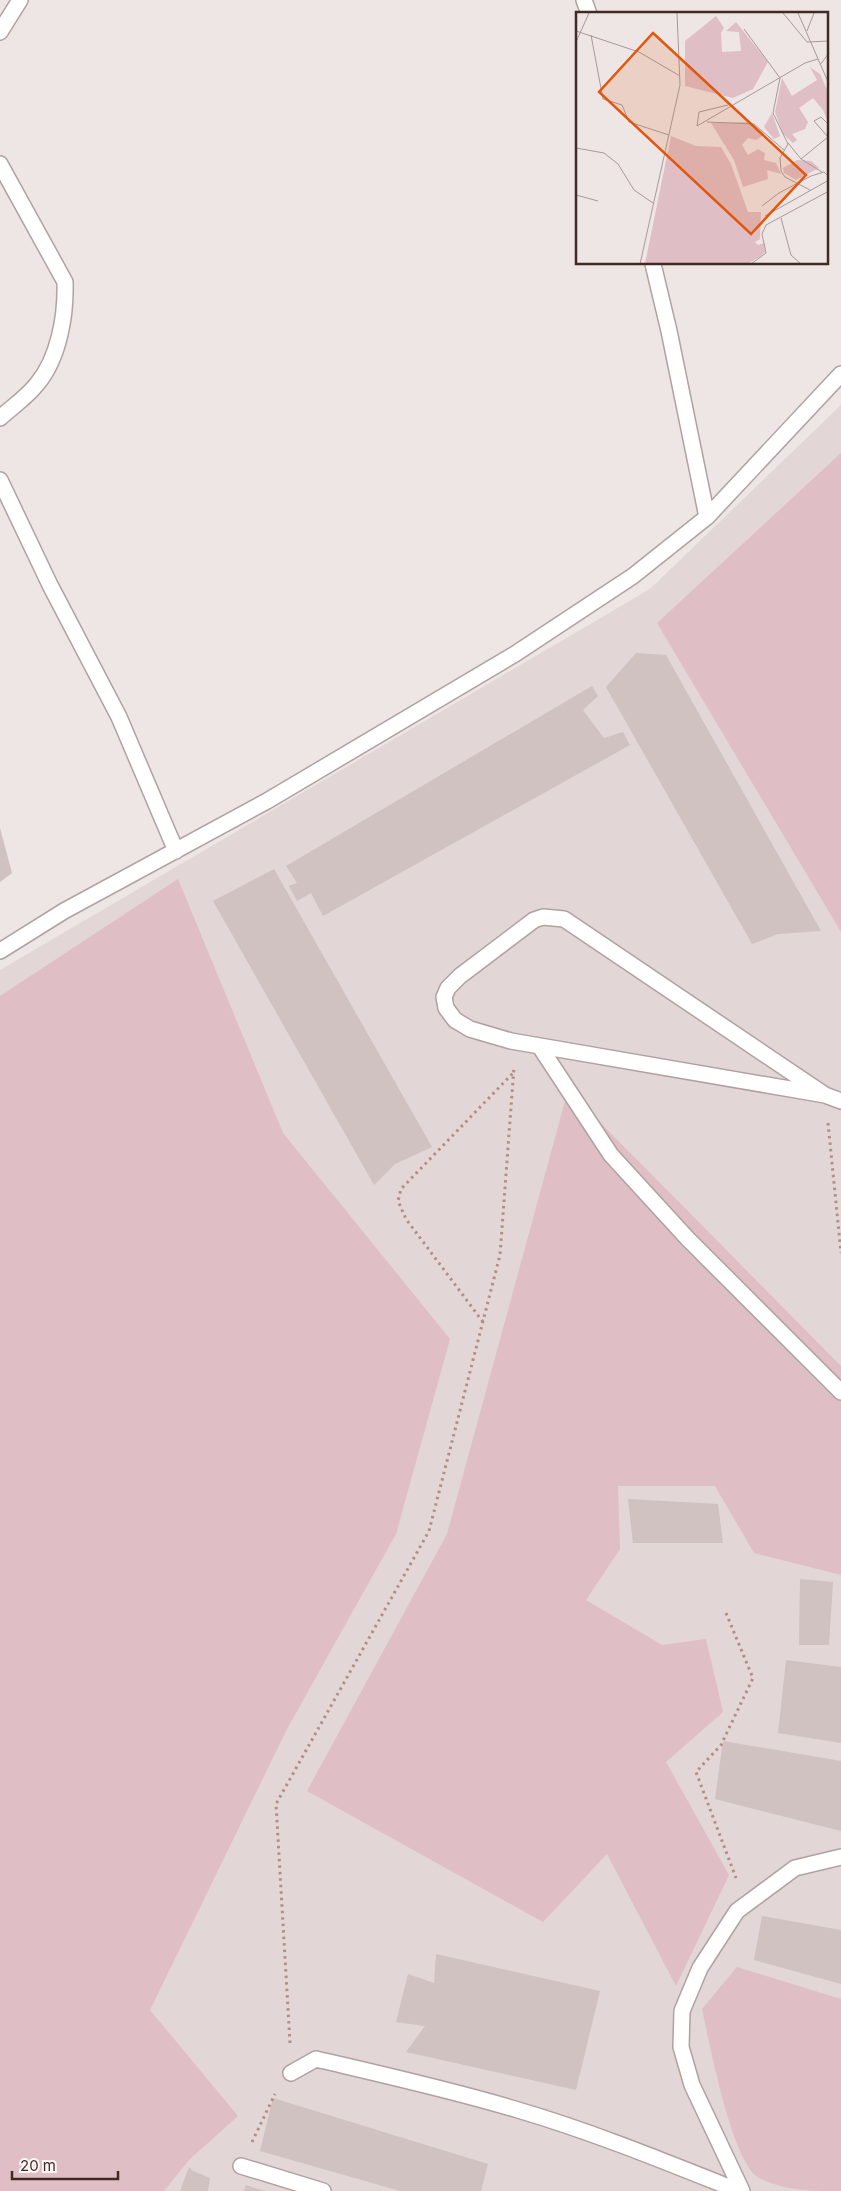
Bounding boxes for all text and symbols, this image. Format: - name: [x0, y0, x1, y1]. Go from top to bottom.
- inset map: [576, 12, 828, 265]
- scale bar: [12, 2148, 119, 2180]
- text: 20 m: [20, 2156, 56, 2175]

